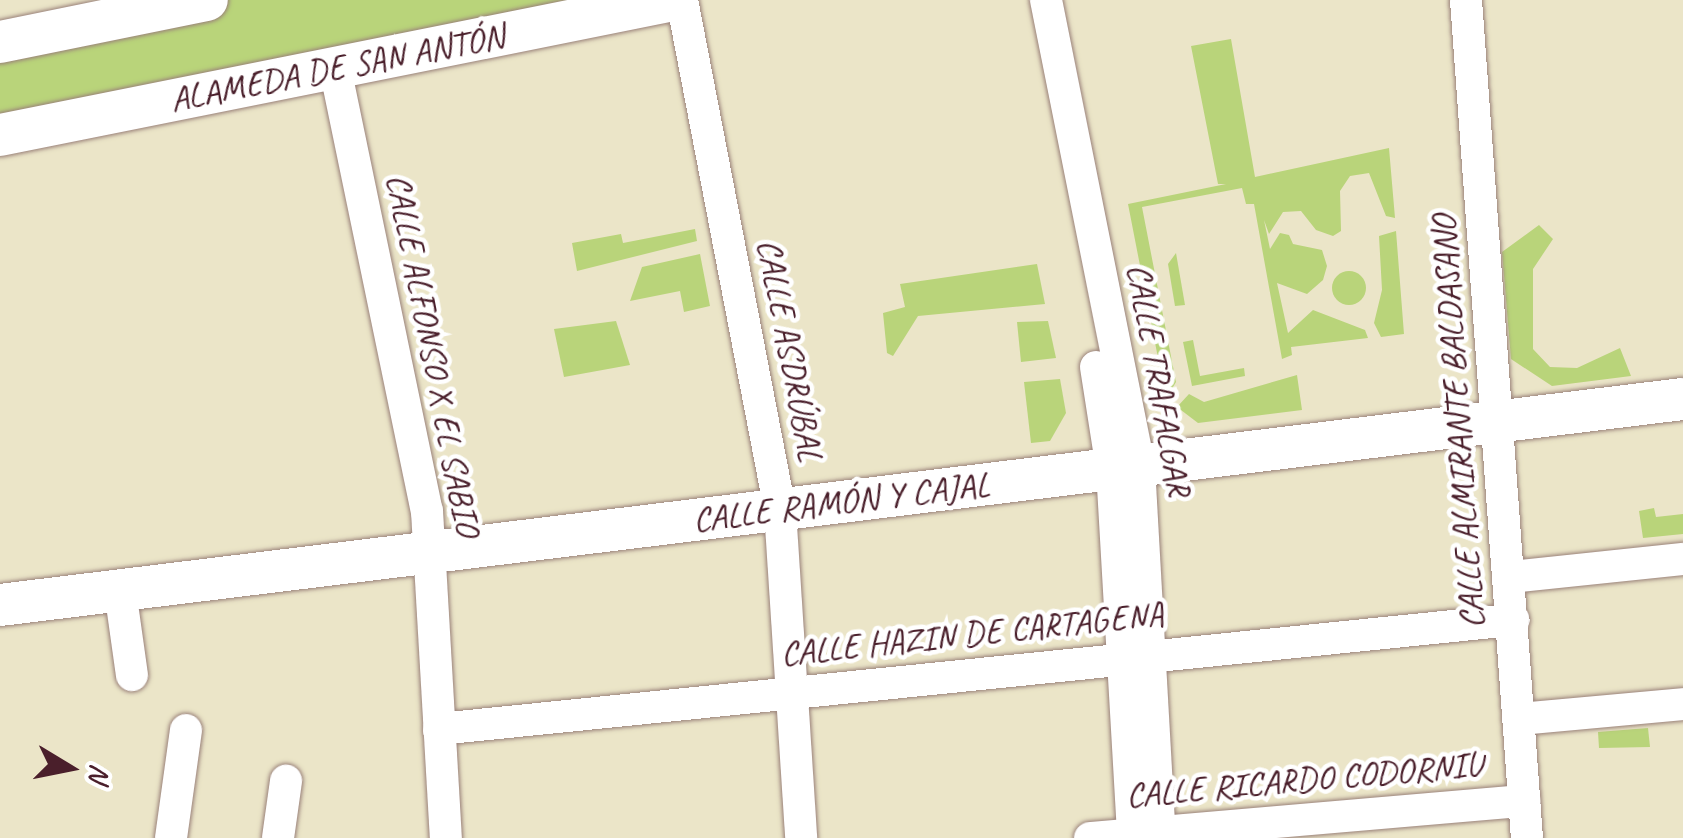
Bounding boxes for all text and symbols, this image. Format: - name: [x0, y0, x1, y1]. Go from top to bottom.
- street label: ALAMEDA DE SAN ANTÓN: [166, 15, 508, 121]
- street label: CALLE ALFONSO X EL SABIO: [377, 171, 489, 539]
- street label: CALLE ALMIRANTE BALDASANO: [1423, 215, 1493, 629]
- street label: CALLE ASDRÚBAL: [748, 236, 832, 464]
- street label: CALLE TRAFALGAR: [1118, 260, 1200, 500]
- street label: CALLE RAMÓN Y CAJAL: [691, 463, 991, 541]
- street label: CALLE HAZIN DE CARTAGENA: [778, 593, 1166, 675]
- north arrow: [20, 718, 120, 818]
- street label: CALLE RICARDO CODORNIU: [1124, 744, 1484, 816]
- text: N: [81, 762, 119, 785]

